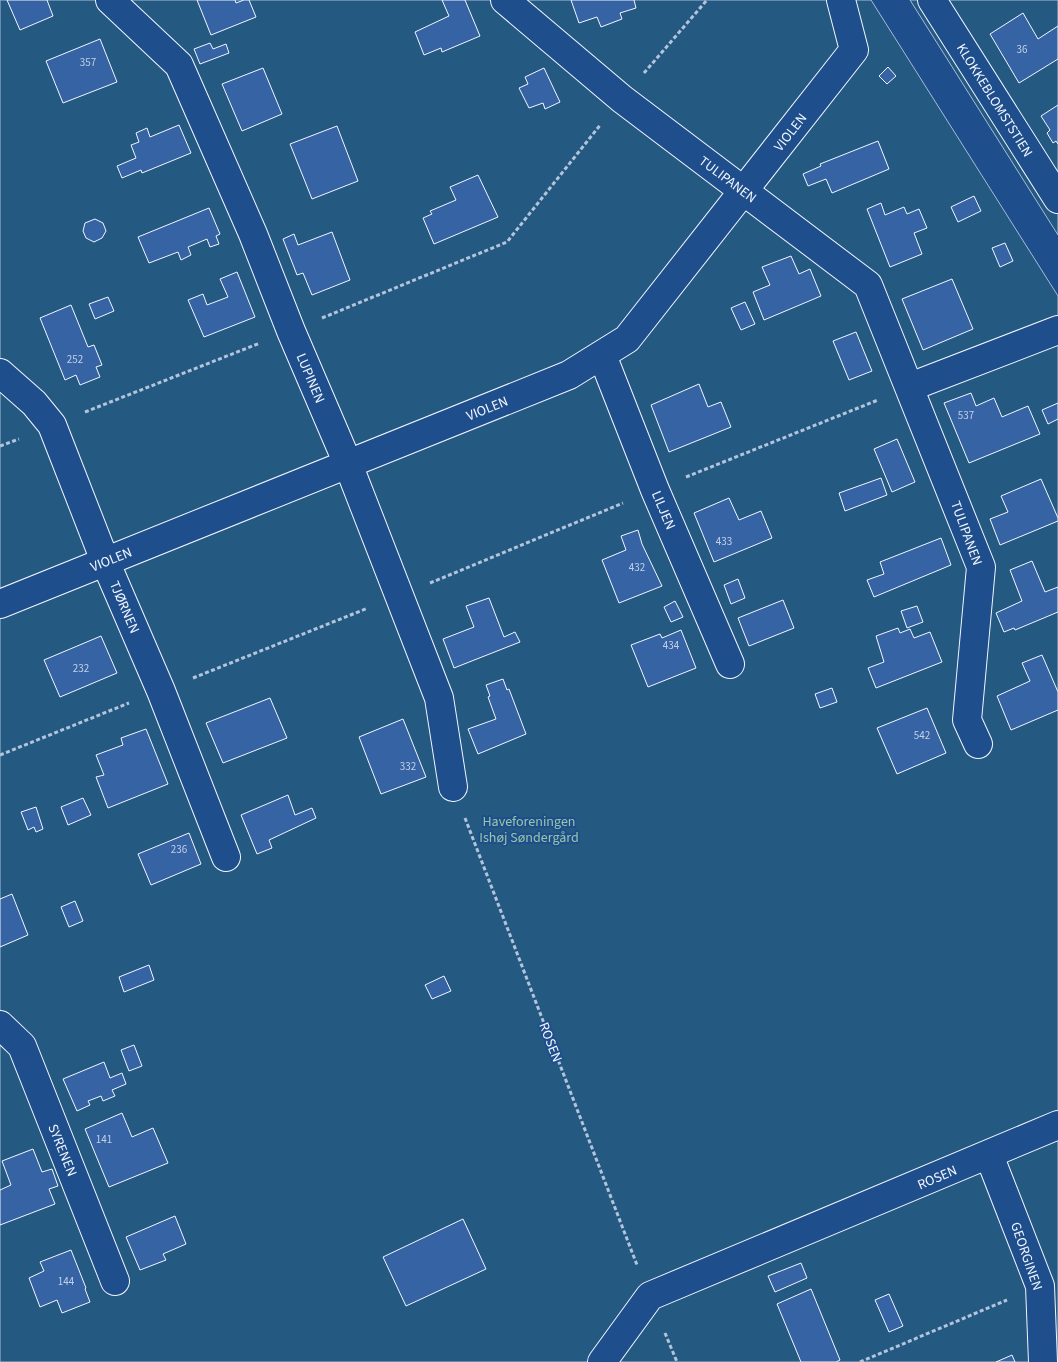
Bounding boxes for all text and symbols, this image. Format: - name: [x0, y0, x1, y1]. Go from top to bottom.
- street label: KLOKKEBLOMSTSTIEN: [951, 40, 1037, 161]
- house number: 36: [1017, 42, 1028, 57]
- house number: 357: [80, 55, 96, 70]
- street label: VIOLEN: [770, 109, 812, 156]
- street label: TULIPANEN: [694, 152, 760, 208]
- street label: LUPINEN: [291, 350, 330, 406]
- house number: 252: [67, 352, 83, 367]
- street label: VIOLEN: [463, 392, 511, 426]
- house number: 537: [958, 408, 974, 423]
- street label: LILJEN: [646, 488, 680, 533]
- street label: TULIPANEN: [945, 498, 987, 568]
- house number: 433: [716, 534, 732, 549]
- street label: VIOLEN: [87, 543, 135, 577]
- house number: 432: [629, 560, 645, 575]
- street label: TJØRNEN: [104, 578, 144, 637]
- house number: 434: [663, 638, 680, 653]
- house number: 232: [73, 661, 89, 676]
- house number: 542: [914, 728, 930, 743]
- house number: 332: [400, 759, 416, 774]
- park label: Haveforeningen Ishøj Søndergård: [479, 812, 579, 848]
- house number: 236: [171, 842, 188, 857]
- street label: ROSEN: [533, 1020, 567, 1065]
- street label: SYRENEN: [43, 1121, 82, 1180]
- house number: 141: [96, 1132, 112, 1147]
- street label: ROSEN: [915, 1161, 960, 1195]
- street label: GEORGINEN: [1005, 1219, 1047, 1293]
- house number: 144: [58, 1274, 75, 1289]

